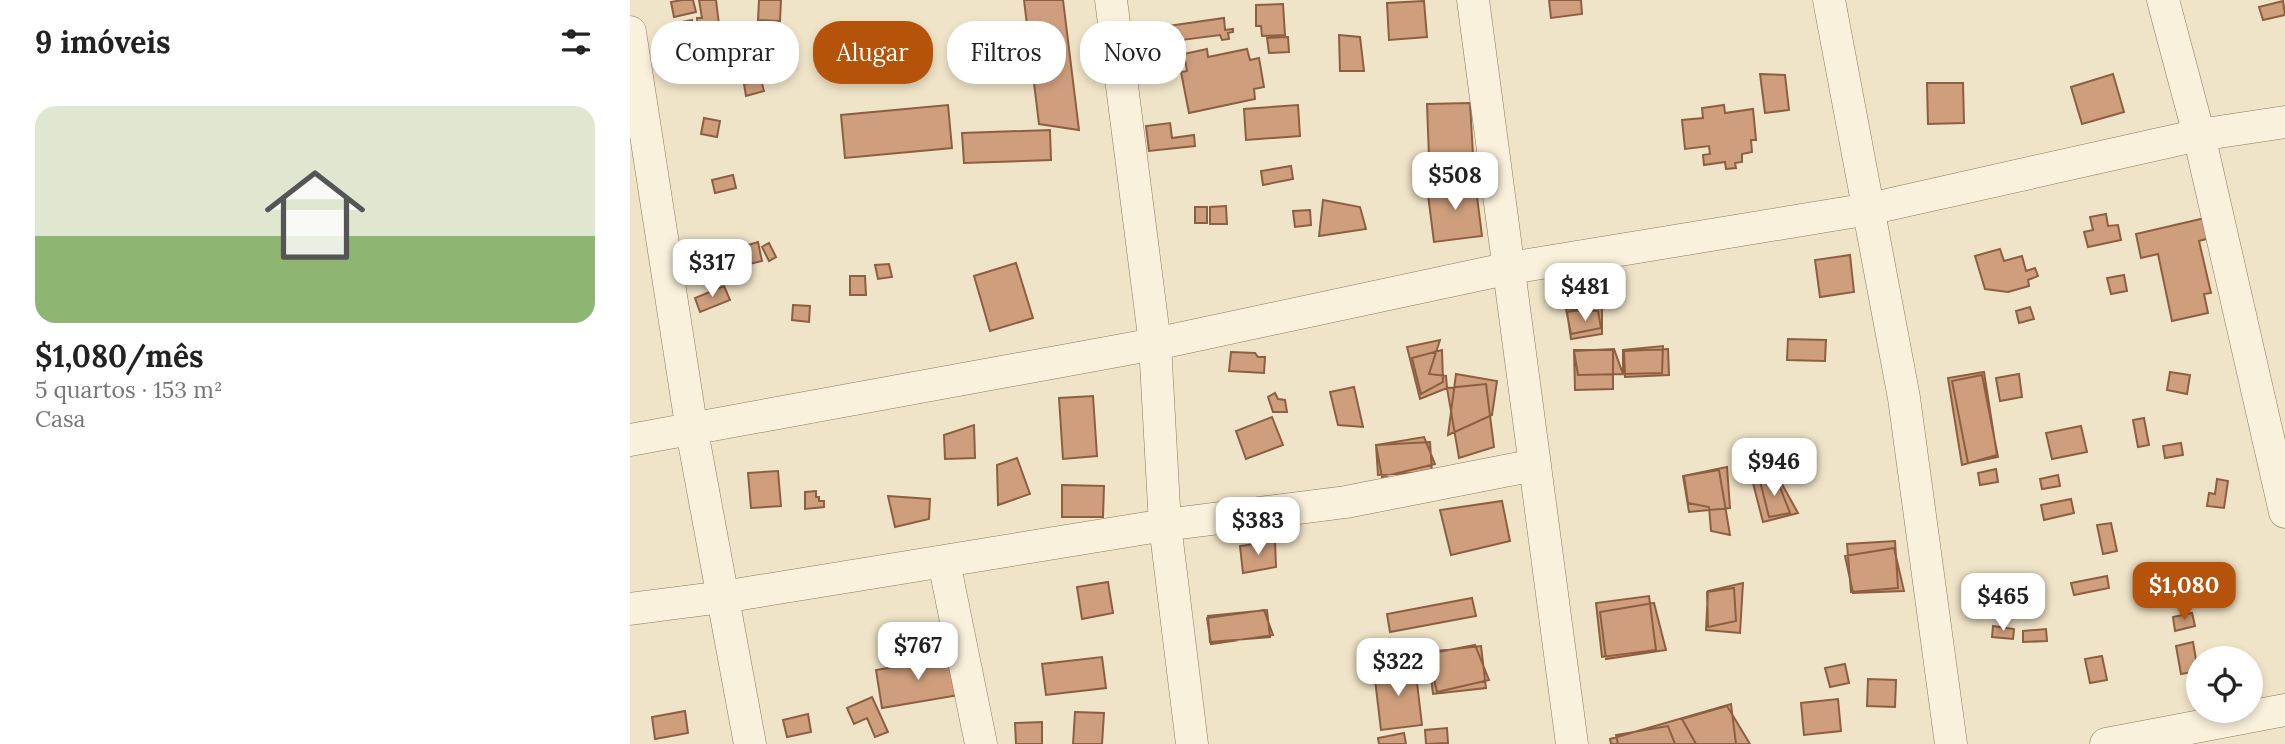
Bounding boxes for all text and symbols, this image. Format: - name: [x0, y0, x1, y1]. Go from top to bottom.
- chip: Comprar: [651, 21, 799, 84]
- chip: Alugar: [813, 21, 933, 84]
- chip: Filtros: [947, 21, 1066, 84]
- chip: Novo: [1080, 21, 1186, 84]
- text: 9 imóveis: [35, 23, 171, 61]
- icon: filters: [557, 23, 595, 61]
- icon: home: [252, 152, 378, 278]
- pin: $508: [1414, 152, 1496, 212]
- text: $508: [1428, 160, 1482, 189]
- pin: $317: [671, 240, 753, 299]
- text: $317: [689, 247, 735, 276]
- pin: $481: [1544, 264, 1626, 323]
- text: $481: [1561, 271, 1609, 300]
- text: $1,080/mês: [35, 337, 204, 375]
- text: 5 quartos · 153 m²: [35, 375, 223, 404]
- text: Casa: [35, 404, 85, 433]
- pin: $946: [1733, 438, 1815, 498]
- text: $946: [1748, 446, 1800, 475]
- pin: $383: [1217, 498, 1299, 557]
- text: $383: [1232, 505, 1284, 534]
- pin: $1,080: [2127, 562, 2241, 622]
- text: $1,080: [2149, 570, 2219, 599]
- pin: $465: [1962, 574, 2044, 633]
- text: $465: [1977, 581, 2029, 610]
- pin: $767: [877, 622, 959, 682]
- text: $767: [894, 630, 942, 659]
- pin: $322: [1357, 638, 1439, 698]
- text: $322: [1373, 646, 1423, 675]
- map controls: [2186, 646, 2263, 723]
- button: locate: [2186, 646, 2263, 723]

